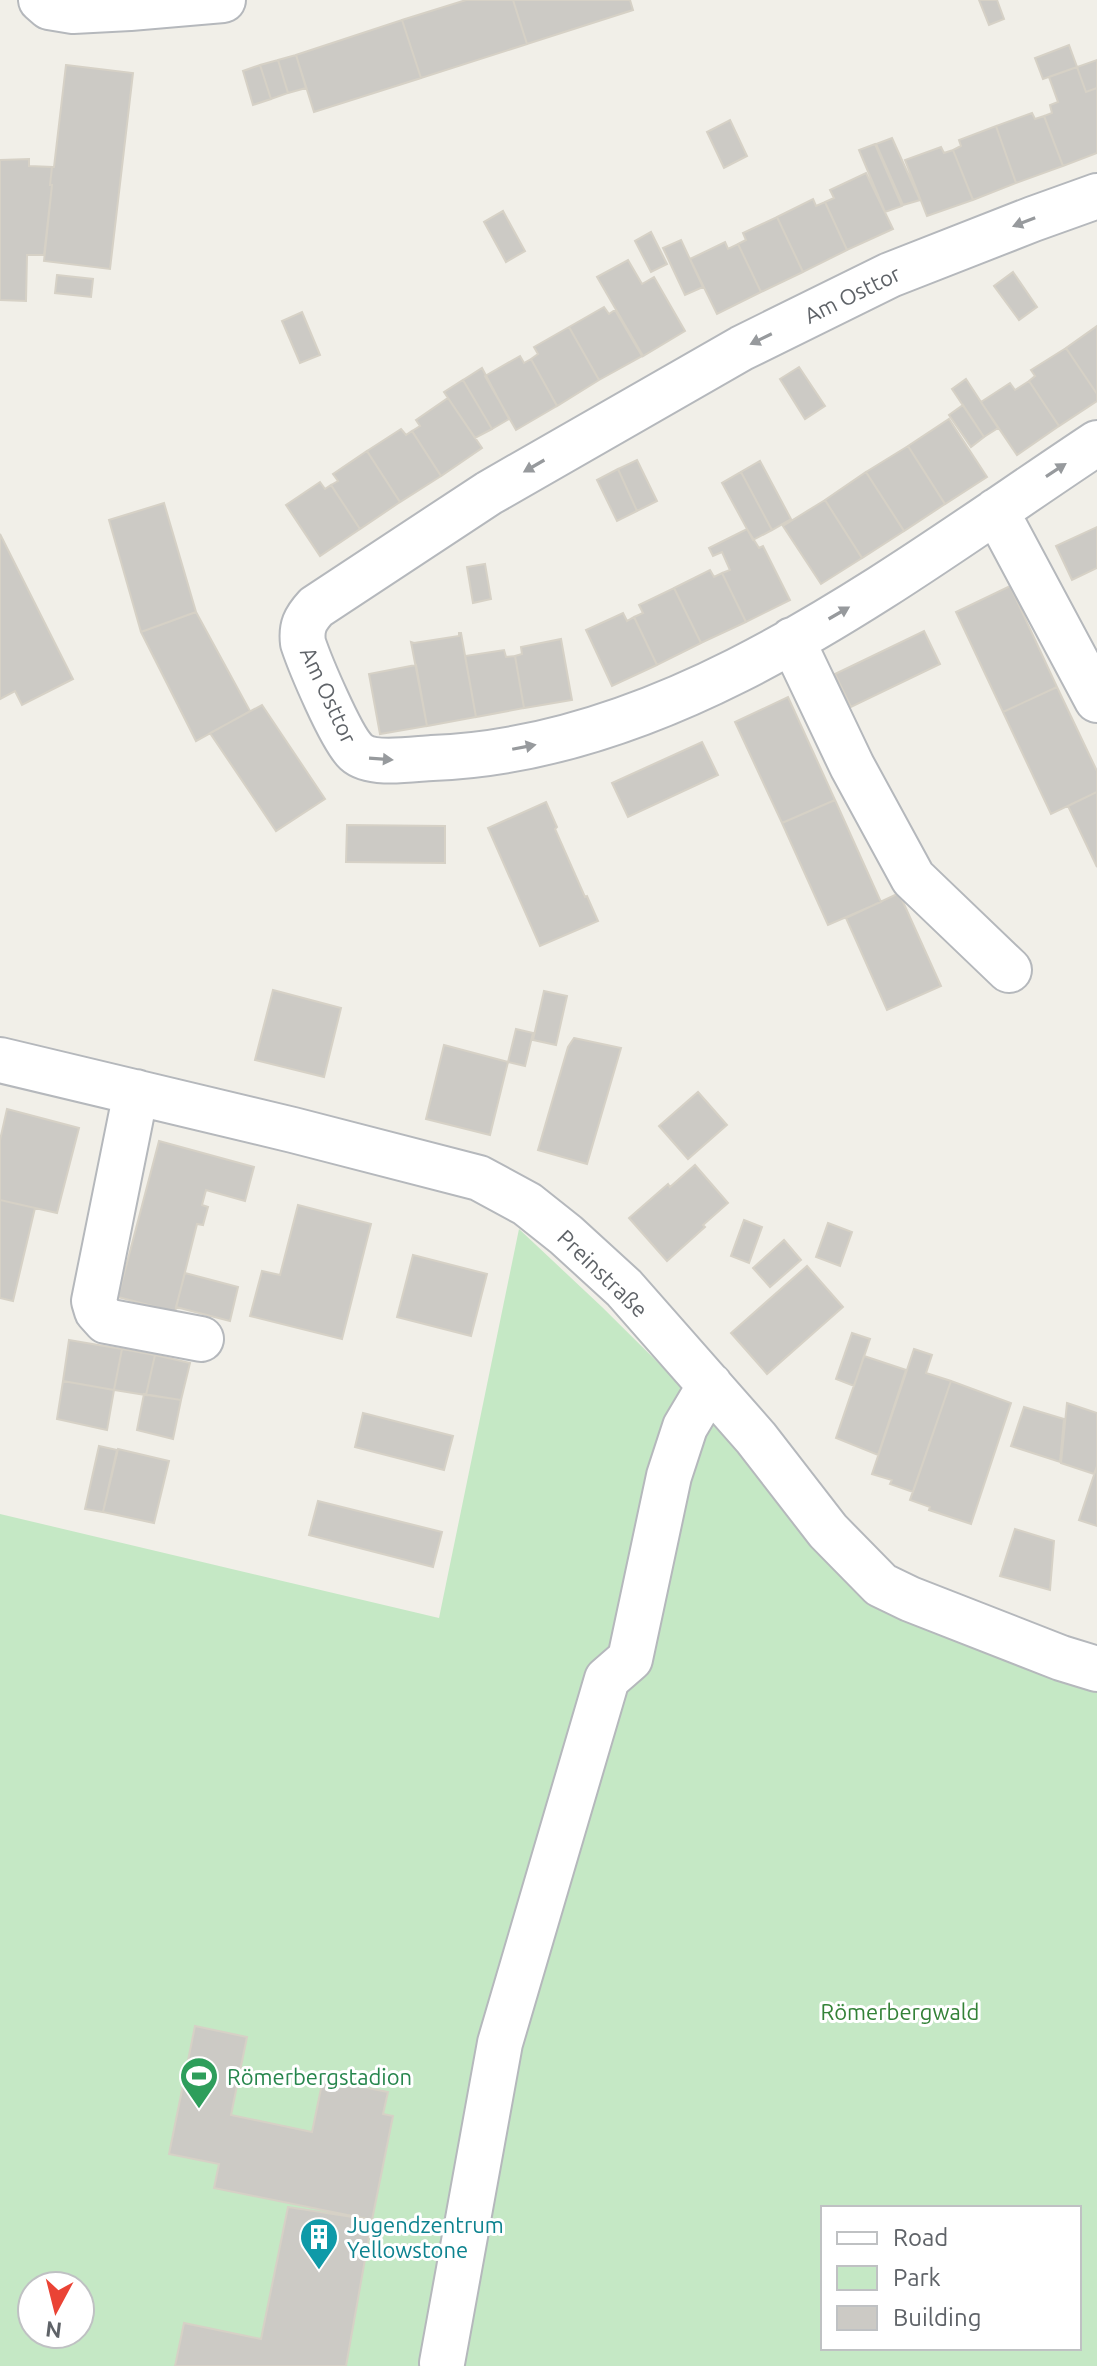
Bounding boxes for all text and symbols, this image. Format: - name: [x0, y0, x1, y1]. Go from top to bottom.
- one-way arrow: [1012, 216, 1036, 229]
- street label: Am Osttor: [800, 260, 905, 328]
- one-way arrow: [749, 332, 772, 346]
- one-way arrow: [523, 459, 545, 473]
- one-way arrow: [1045, 463, 1067, 478]
- one-way arrow: [828, 606, 850, 620]
- street label: Am Osttor: [296, 643, 362, 748]
- one-way arrow: [512, 741, 537, 753]
- one-way arrow: [368, 753, 393, 766]
- street label: Preinstraße: [553, 1224, 653, 1322]
- park label: Römerbergwald: [821, 1999, 979, 2024]
- sports icon: Römerbergstadion: [178, 2055, 220, 2110]
- place label: Römerbergstadion: [227, 2064, 412, 2089]
- legend: [821, 2206, 1081, 2350]
- place label: Jugendzentrum Yellowstone: [347, 2212, 504, 2262]
- building icon: Jugendzentrum Yellowstone: [298, 2216, 340, 2271]
- text: Road: [893, 2224, 948, 2251]
- text: Park: [893, 2264, 941, 2291]
- north arrow: [16, 2270, 96, 2350]
- text: Building: [893, 2304, 981, 2331]
- text: N: [44, 2317, 63, 2344]

